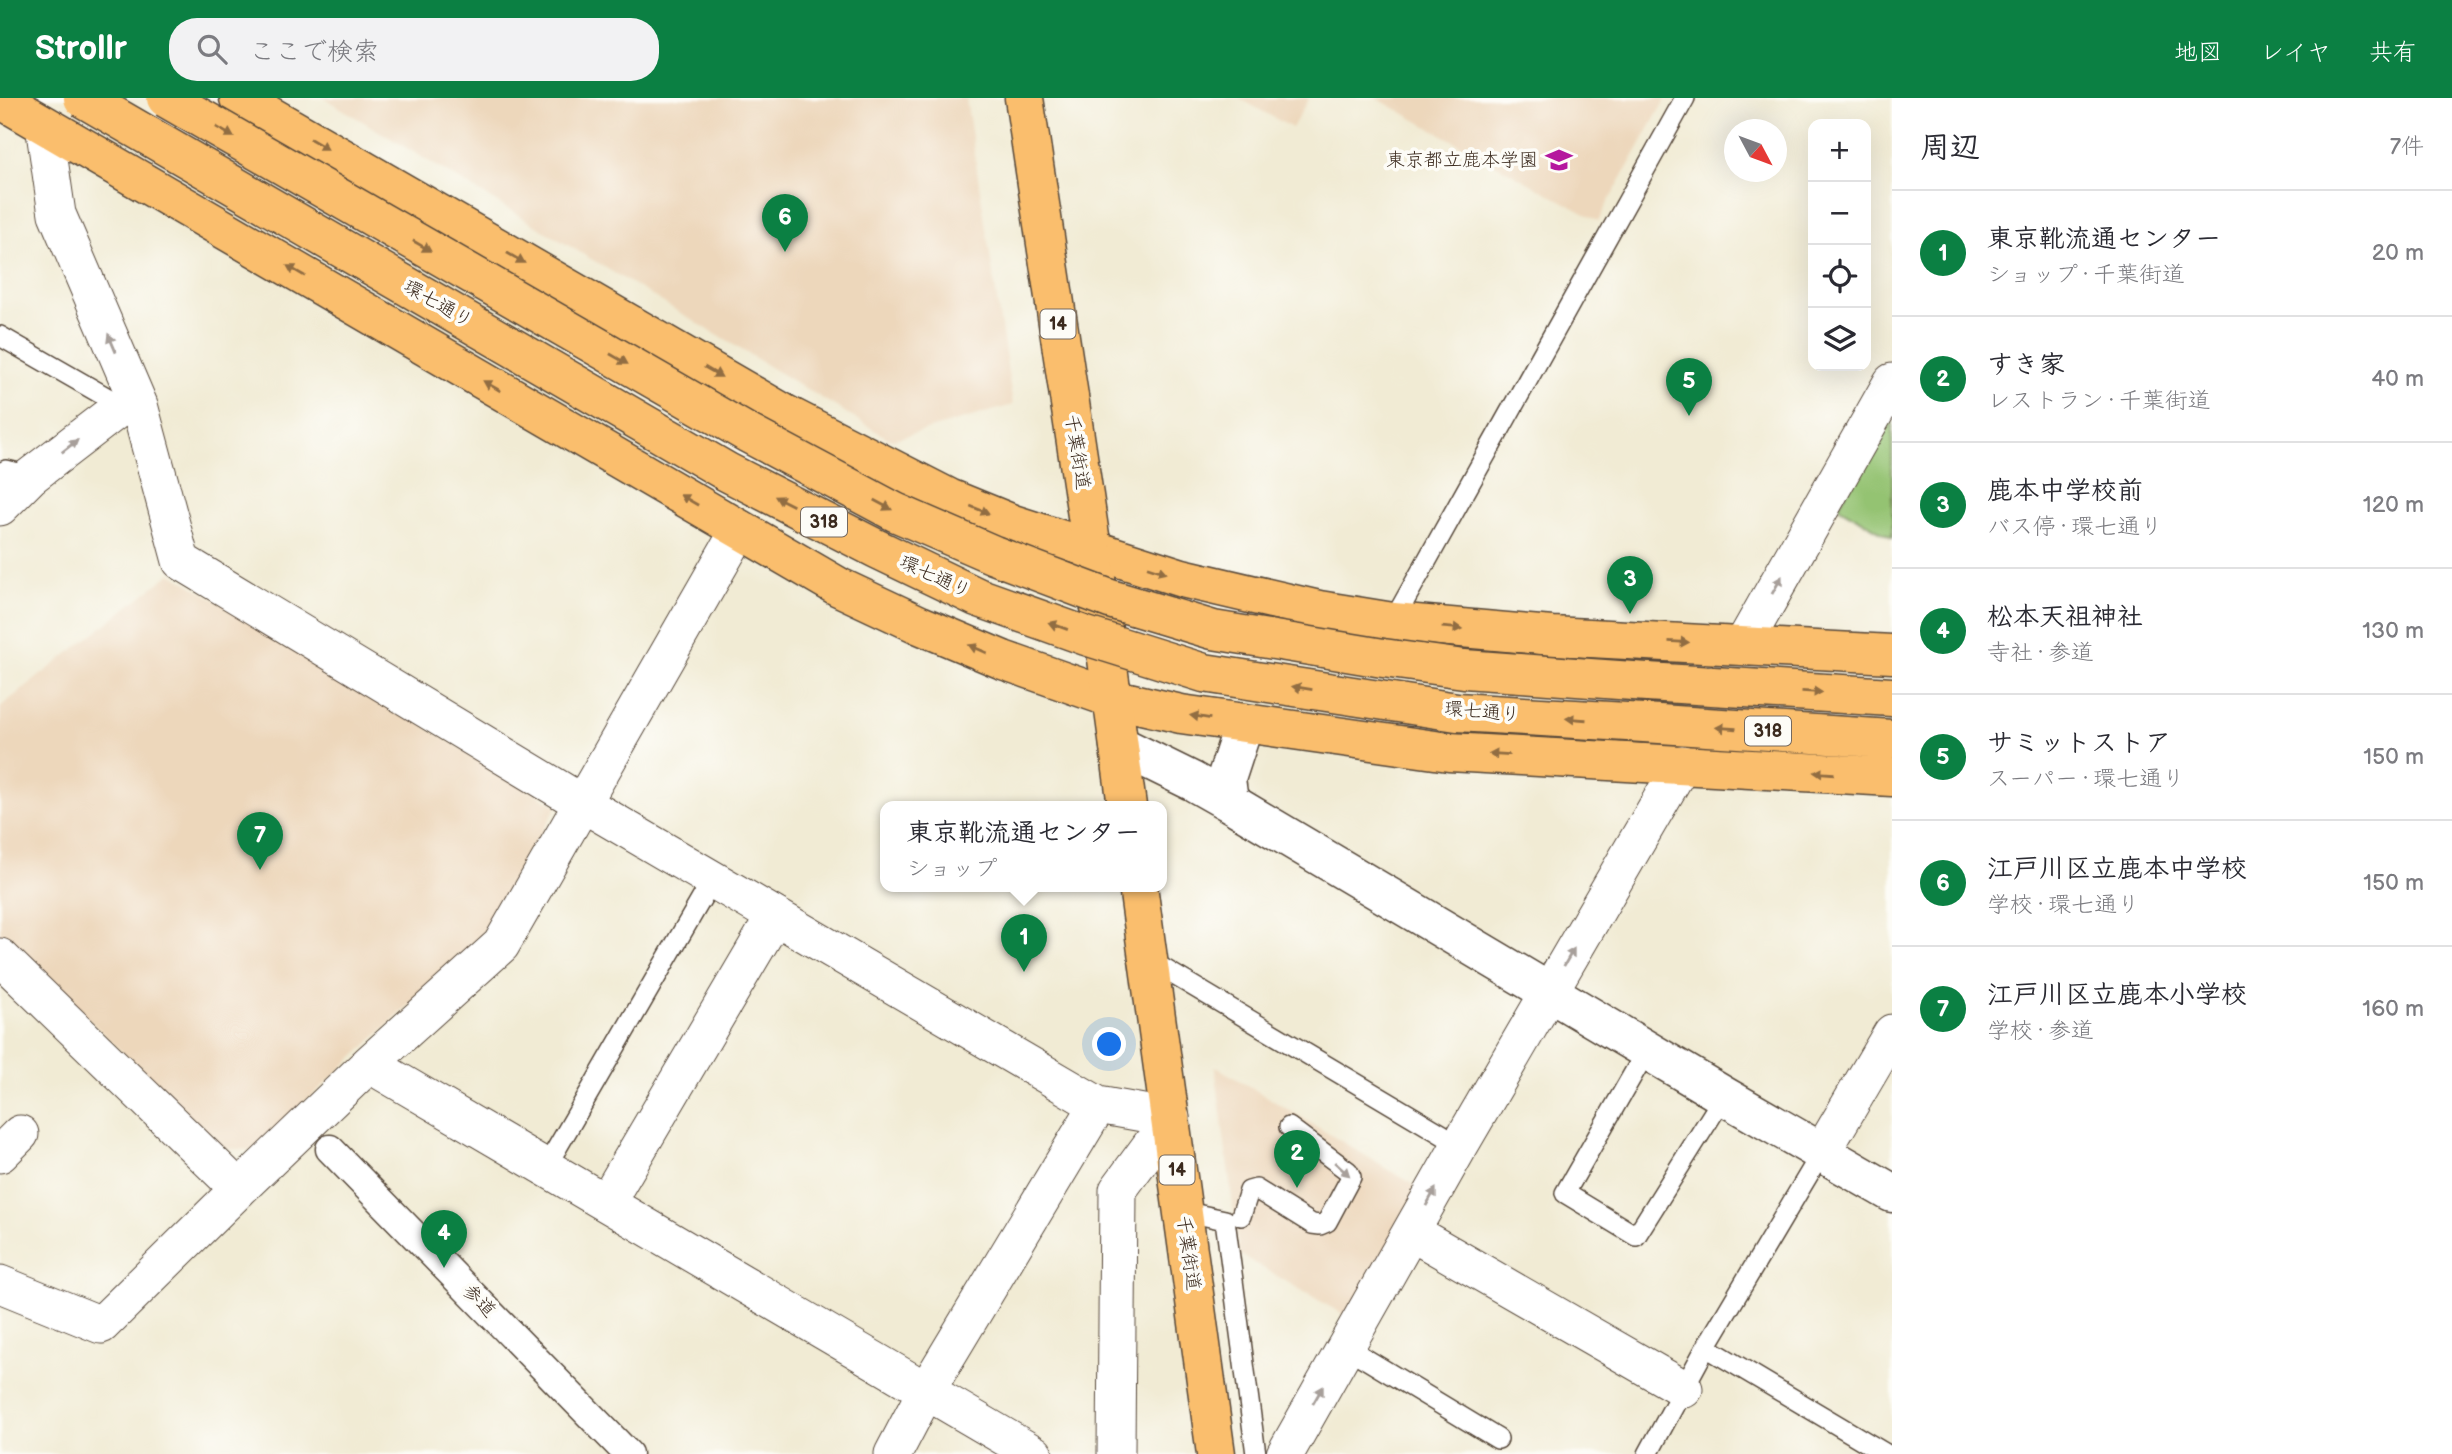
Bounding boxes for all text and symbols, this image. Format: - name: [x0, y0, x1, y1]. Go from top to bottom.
- search box: [169, 18, 659, 81]
- text: Strollr: [35, 29, 127, 69]
- icon: search: [193, 30, 231, 68]
- text: ここで検索: [249, 37, 379, 68]
- text: 地図: [2174, 38, 2222, 67]
- text: レイヤ: [2260, 38, 2331, 67]
- text: 共有: [2369, 38, 2417, 67]
- north arrow: [1724, 119, 1787, 182]
- map controls: [1808, 119, 1871, 371]
- button: +: [1808, 119, 1871, 182]
- one-way arrow: [216, 126, 235, 138]
- text: 周辺: [1920, 130, 1980, 166]
- text: 7件: [2390, 133, 2424, 161]
- one-way arrow: [309, 138, 329, 150]
- school or university icon: 東京都立鹿本学園: [1544, 145, 1574, 175]
- place label: 東京都立鹿本学園: [1386, 149, 1538, 172]
- button: −: [1808, 182, 1871, 245]
- pin: 6: [762, 194, 808, 252]
- text: 東京靴流通センター: [1987, 224, 2221, 255]
- text: 1: [1938, 239, 1948, 267]
- text: 20 m: [2372, 239, 2424, 267]
- one-way arrow: [413, 240, 432, 252]
- button: locate: [1808, 245, 1871, 308]
- one-way arrow: [506, 252, 526, 264]
- text: ショップ · 千葉街道: [1987, 261, 2185, 289]
- one-way arrow: [286, 265, 305, 278]
- street label: 環七通り: [399, 275, 477, 333]
- button: layers: [1808, 308, 1871, 371]
- road number: 14: [1040, 309, 1076, 338]
- one-way arrow: [106, 332, 117, 353]
- text: すき家: [1987, 350, 2065, 381]
- one-way arrow: [610, 353, 629, 365]
- pin: 5: [1666, 358, 1712, 416]
- text: 2: [1936, 365, 1950, 393]
- text: 40 m: [2371, 365, 2424, 393]
- one-way arrow: [703, 366, 723, 378]
- one-way arrow: [483, 380, 502, 392]
- text: レストラン · 千葉街道: [1987, 387, 2211, 415]
- street label: 千葉街道: [1060, 413, 1094, 491]
- one-way arrow: [61, 440, 79, 454]
- text: 鹿本中学校前: [1987, 476, 2143, 507]
- text: 3: [1936, 491, 1950, 519]
- text: 120 m: [2363, 491, 2424, 519]
- one-way arrow: [679, 494, 699, 506]
- one-way arrow: [774, 496, 794, 508]
- one-way arrow: [873, 499, 893, 511]
- one-way arrow: [970, 505, 991, 516]
- road number: 318: [801, 508, 847, 536]
- text: バス停 · 環七通り: [1987, 513, 2163, 541]
- street label: 環七通り: [896, 551, 974, 603]
- pin: 3: [1607, 556, 1653, 614]
- one-way arrow: [1147, 565, 1168, 576]
- one-way arrow: [1771, 576, 1783, 595]
- text: 松本天祖神社: [1987, 602, 2143, 633]
- text: 4: [1936, 617, 1950, 645]
- text: 130 m: [2362, 617, 2424, 645]
- one-way arrow: [1048, 620, 1069, 631]
- one-way arrow: [1441, 623, 1463, 634]
- one-way arrow: [1668, 636, 1690, 647]
- text: 寺社 · 参道: [1987, 639, 2094, 667]
- one-way arrow: [967, 644, 988, 655]
- one-way arrow: [1290, 682, 1312, 693]
- one-way arrow: [1802, 687, 1824, 698]
- street label: 環七通り: [1443, 697, 1521, 727]
- one-way arrow: [1189, 711, 1211, 722]
- one-way arrow: [1565, 713, 1587, 724]
- road number: 318: [1745, 716, 1791, 746]
- one-way arrow: [1715, 723, 1737, 734]
- text: サミットストア: [1987, 728, 2171, 759]
- text: 5: [1936, 743, 1950, 771]
- text: 150 m: [2363, 743, 2424, 771]
- one-way arrow: [1488, 749, 1510, 760]
- text: スーパー · 環七通り: [1987, 765, 2185, 793]
- one-way arrow: [1813, 767, 1835, 778]
- popup: [880, 801, 1167, 892]
- pin: 7: [237, 812, 283, 870]
- text: 東京靴流通センター: [906, 818, 1141, 849]
- text: 江戸川区立鹿本中学校: [1987, 854, 2247, 885]
- text: ショップ: [906, 855, 998, 883]
- text: 6: [1936, 869, 1950, 897]
- text: 150 m: [2363, 869, 2424, 897]
- text: 学校 · 環七通り: [1987, 891, 2140, 919]
- pin: 1: [1001, 914, 1047, 972]
- one-way arrow: [1563, 948, 1575, 967]
- text: 江戸川区立鹿本小学校: [1987, 980, 2247, 1011]
- text: 7: [1937, 995, 1949, 1023]
- text: 160 m: [2362, 995, 2424, 1023]
- text: 学校 · 参道: [1987, 1017, 2094, 1045]
- your location: [1092, 1027, 1126, 1061]
- pin: 2: [1274, 1130, 1320, 1188]
- road number: 14: [1160, 1156, 1194, 1184]
- one-way arrow: [1333, 1161, 1351, 1177]
- one-way arrow: [1425, 1187, 1437, 1206]
- pin: 4: [421, 1210, 467, 1268]
- street label: 千葉街道: [1171, 1214, 1205, 1292]
- street label: 参道: [458, 1279, 500, 1323]
- one-way arrow: [1312, 1385, 1324, 1404]

